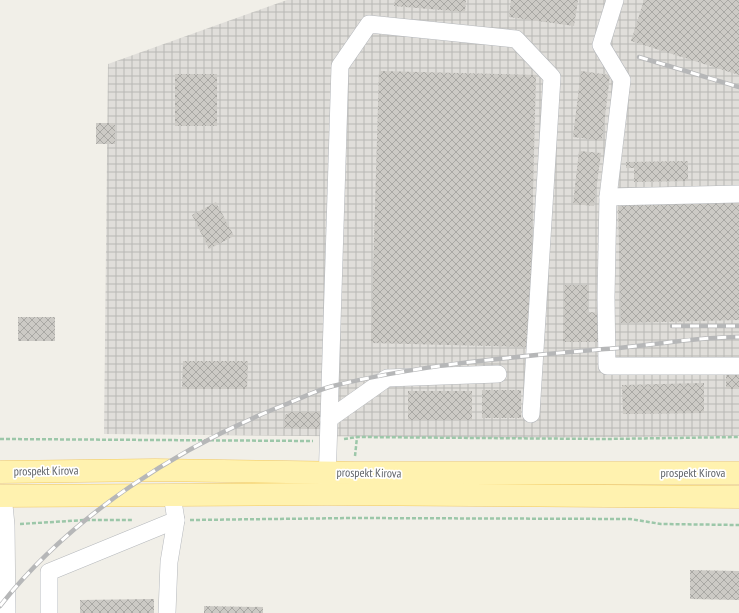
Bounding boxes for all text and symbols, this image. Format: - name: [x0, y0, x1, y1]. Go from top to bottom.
- street label: prospekt Kirova: [13, 462, 79, 479]
- street label: prospekt Kirova: [336, 464, 402, 481]
- street label: prospekt Kirova: [661, 465, 726, 480]

